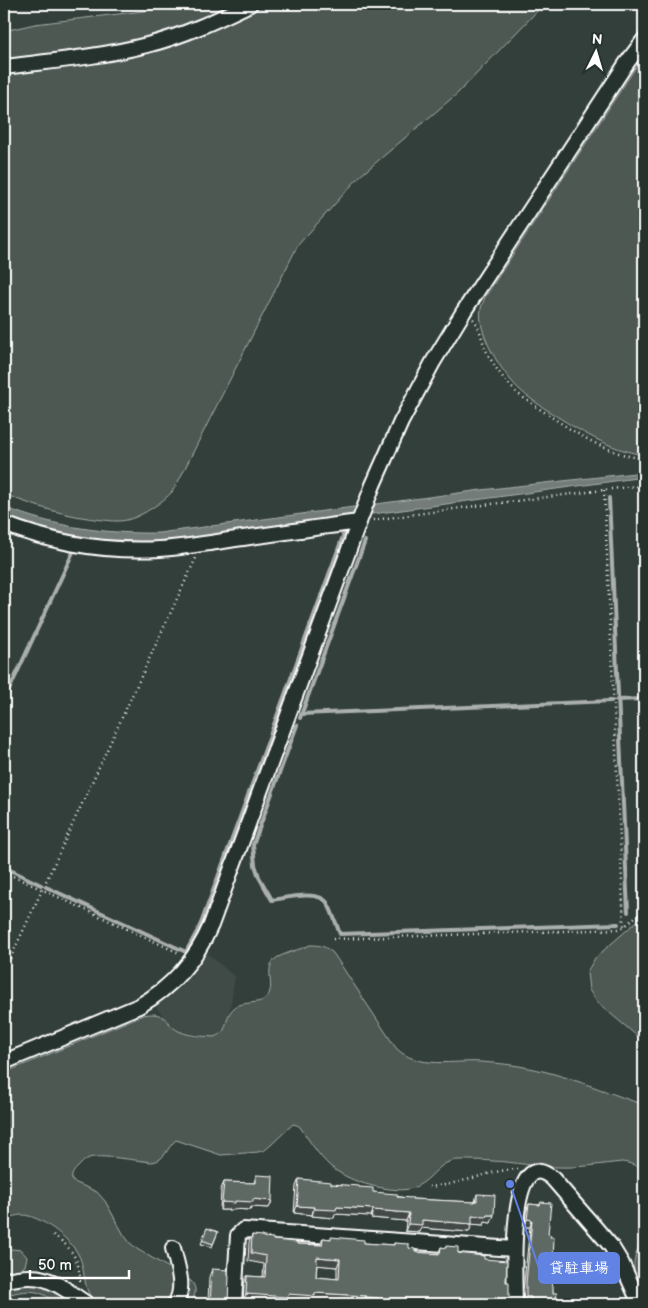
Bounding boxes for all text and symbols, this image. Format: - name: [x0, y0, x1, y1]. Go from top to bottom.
- north arrow: [570, 28, 620, 78]
- text: N: [591, 31, 603, 48]
- scale bar: [30, 1248, 129, 1280]
- callout: 貸駐車場: [539, 1253, 619, 1283]
- text: 50 m: [38, 1256, 72, 1275]
- text: 貸駐車場: [549, 1259, 609, 1278]

